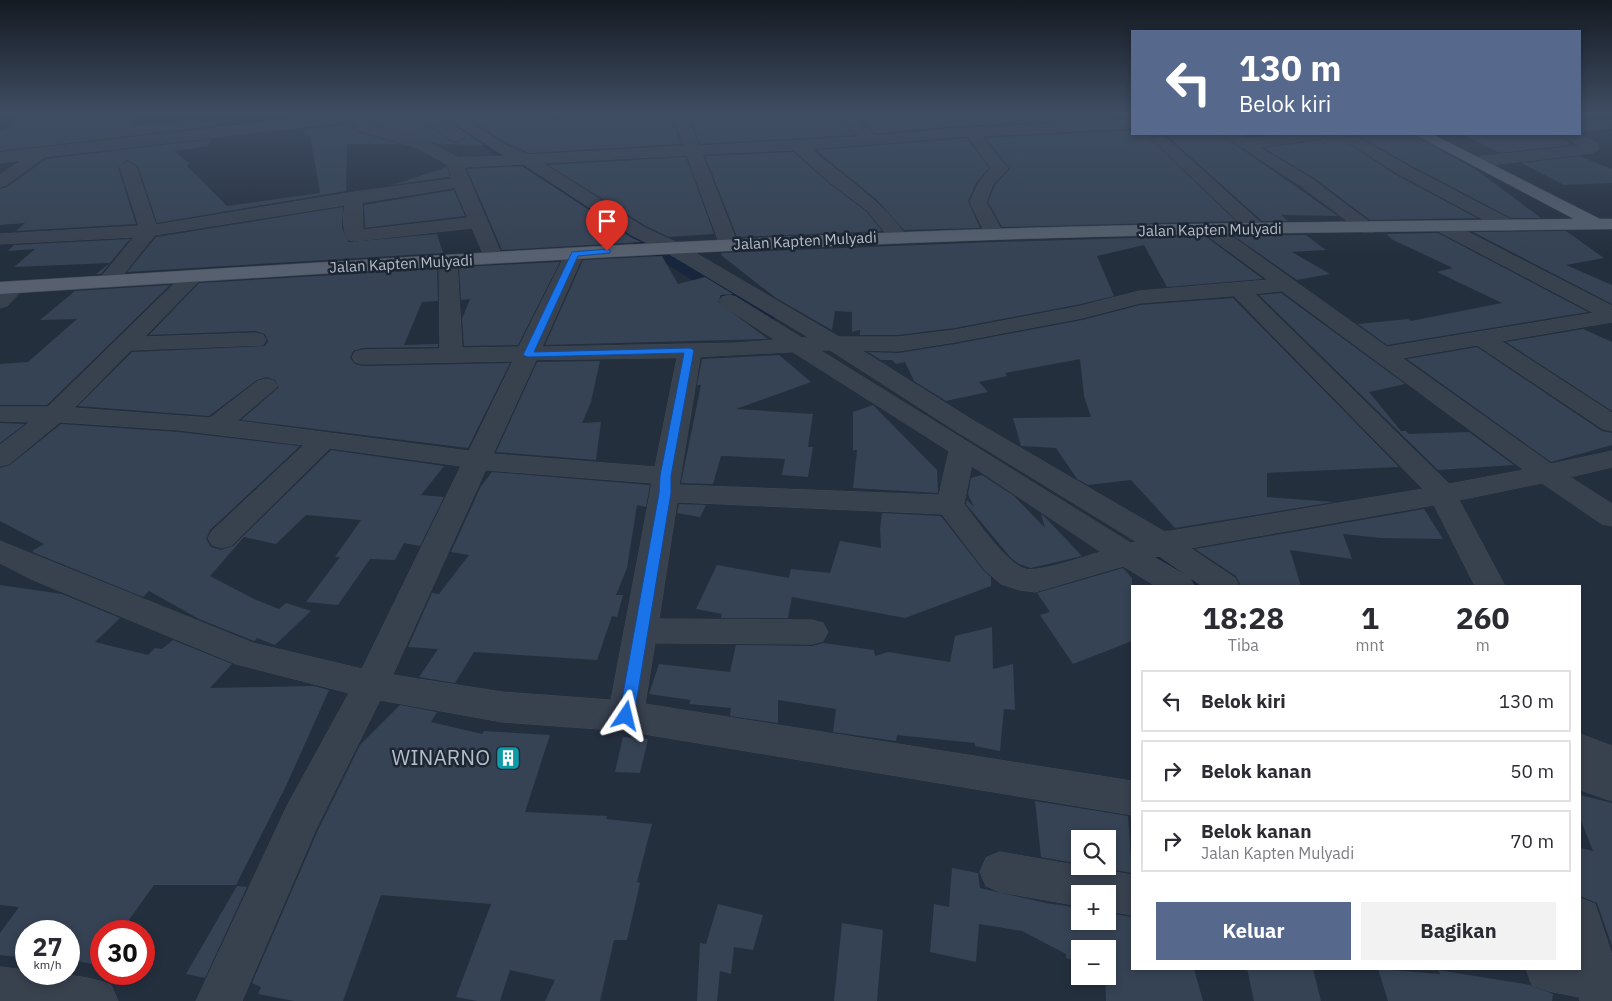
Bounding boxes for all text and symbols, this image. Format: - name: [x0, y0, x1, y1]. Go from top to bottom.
- text: 130 m: [1239, 45, 1342, 91]
- icon: left: [1156, 50, 1221, 115]
- text: Belok kiri: [1239, 89, 1331, 118]
- pin: [586, 200, 628, 251]
- icon: arrive: [593, 207, 621, 235]
- street label: Jalan Kapten Mulyadi: [1138, 219, 1282, 240]
- street label: Jalan Kapten Mulyadi: [733, 227, 877, 254]
- street label: Jalan Kapten Mulyadi: [329, 250, 473, 277]
- text: 18:28: [1202, 598, 1284, 637]
- text: 1: [1361, 598, 1379, 637]
- text: 260: [1456, 598, 1510, 637]
- text: Tiba: [1228, 635, 1259, 655]
- text: mnt: [1356, 635, 1384, 655]
- text: m: [1476, 635, 1490, 655]
- icon: left: [1158, 687, 1186, 715]
- position arrow: [599, 689, 651, 741]
- text: Belok kiri: [1201, 689, 1286, 713]
- text: 130 m: [1499, 689, 1554, 713]
- place label: WINARNO: [391, 743, 490, 771]
- building icon: WINARNO: [495, 745, 521, 771]
- icon: right: [1158, 757, 1186, 785]
- text: Belok kanan: [1201, 759, 1312, 783]
- text: 50 m: [1510, 759, 1554, 783]
- text: Belok kanan: [1201, 819, 1312, 843]
- icon: right: [1158, 827, 1186, 855]
- text: 70 m: [1510, 829, 1554, 853]
- map controls: [1071, 830, 1116, 985]
- button: search: [1071, 830, 1116, 875]
- text: Jalan Kapten Mulyadi: [1201, 843, 1354, 863]
- button: +: [1071, 885, 1116, 930]
- button: Keluar: [1156, 902, 1351, 960]
- button: Bagikan: [1361, 902, 1556, 960]
- speed limit sign: 30: [90, 920, 155, 985]
- text: 27: [32, 930, 63, 963]
- button: −: [1071, 940, 1116, 985]
- text: km/h: [33, 957, 62, 972]

